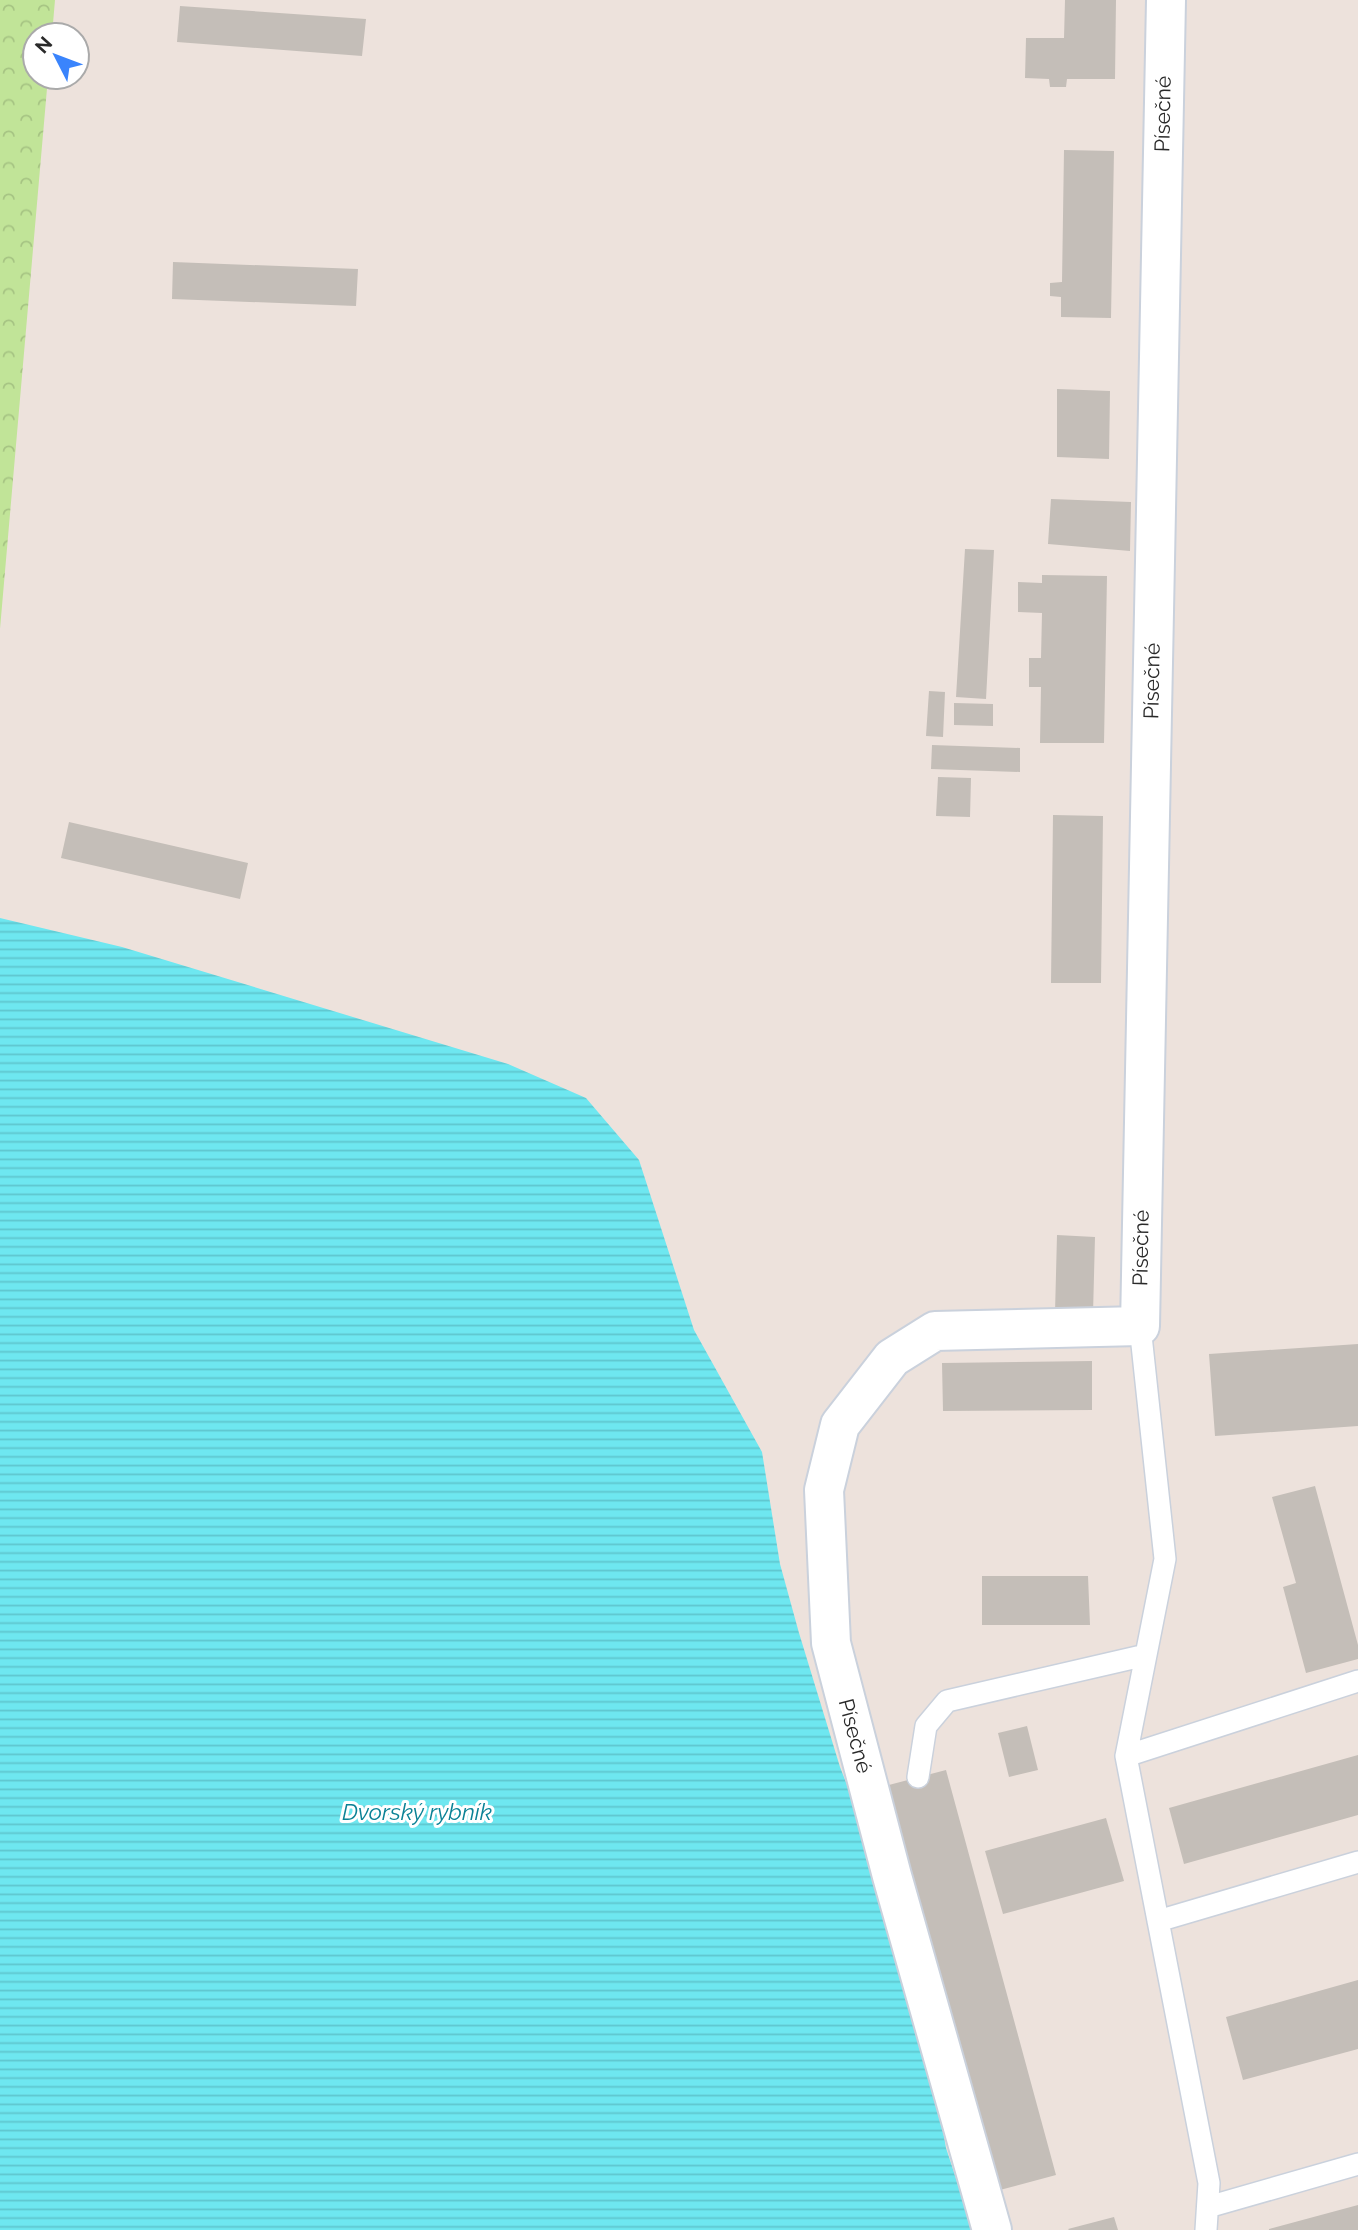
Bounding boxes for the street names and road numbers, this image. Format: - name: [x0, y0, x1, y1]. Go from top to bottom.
- street label: Písečné: [1149, 76, 1176, 152]
- street label: Písečné: [1138, 643, 1165, 719]
- street label: Písečné: [1127, 1210, 1154, 1286]
- street label: Písečné: [834, 1696, 877, 1776]

